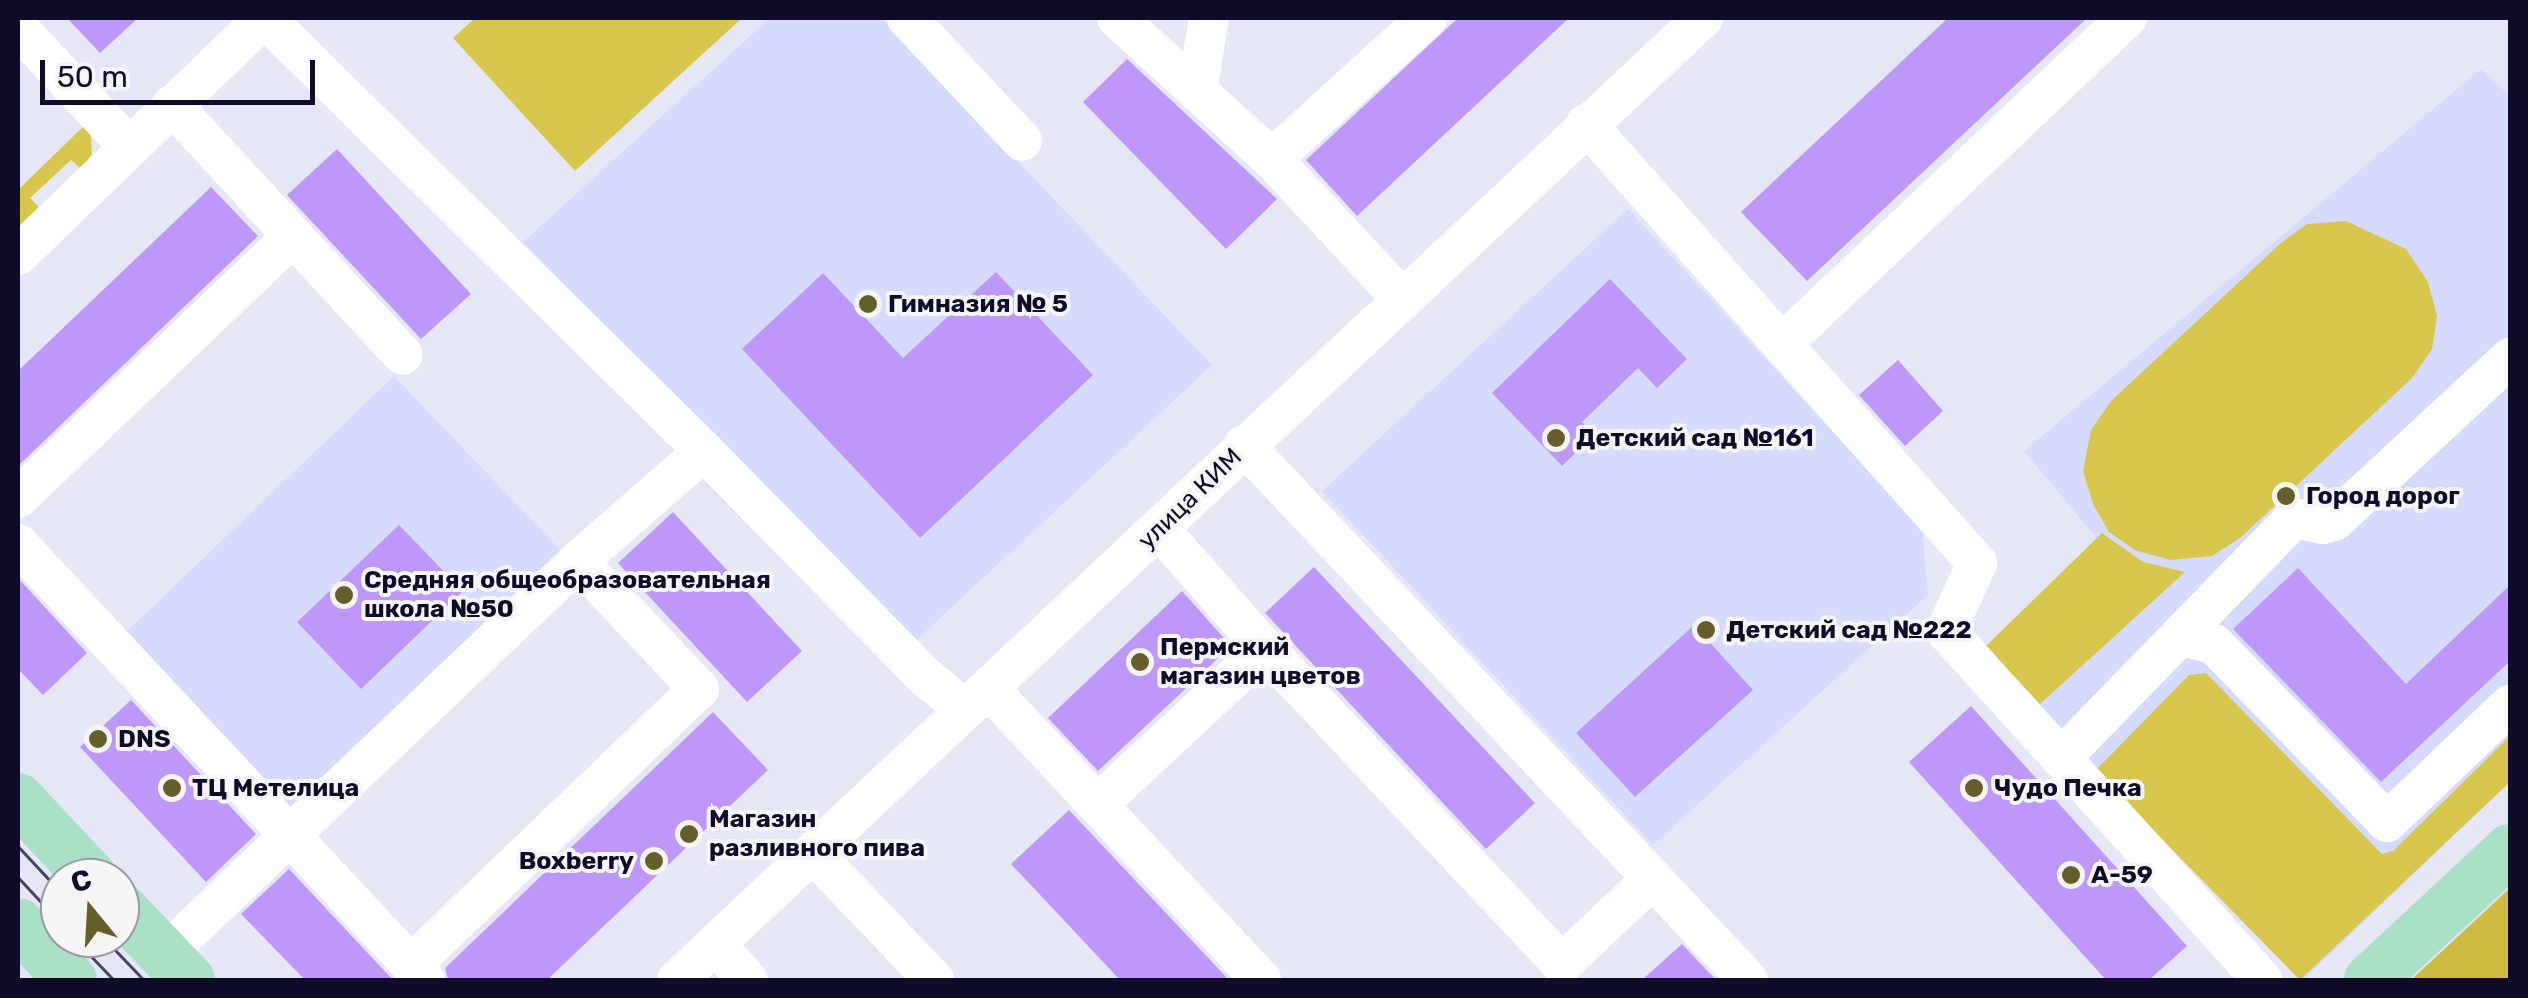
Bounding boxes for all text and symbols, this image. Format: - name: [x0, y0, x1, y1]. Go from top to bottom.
- scale bar: [45, 40, 320, 102]
- text: 50 m: [57, 59, 128, 95]
- place label: Гимназия № 5: [888, 289, 1068, 319]
- marker: Гимназия № 5: [857, 293, 879, 315]
- place label: Детский сад №161: [1576, 423, 1814, 453]
- marker: Детский сад №161: [1545, 427, 1567, 449]
- street label: улица КИМ: [1132, 442, 1248, 556]
- place label: Город дорог: [2306, 481, 2460, 511]
- marker: Город дорог: [2275, 485, 2297, 507]
- place label: Средняя общеобразовательная школа №50: [364, 566, 771, 625]
- marker: Средняя общеобразовательная школа №50: [333, 584, 355, 606]
- place label: Детский сад №222: [1726, 615, 1972, 645]
- marker: Детский сад №222: [1695, 619, 1717, 641]
- place label: Пермский магазин цветов: [1160, 633, 1361, 692]
- marker: Пермский магазин цветов: [1129, 651, 1151, 673]
- place label: DNS: [118, 724, 170, 754]
- marker: DNS: [87, 728, 109, 750]
- place label: ТЦ Метелица: [192, 773, 359, 803]
- place label: Чудо Печка: [1994, 773, 2142, 803]
- marker: ТЦ Метелица: [161, 777, 183, 799]
- marker: Чудо Печка: [1963, 777, 1985, 799]
- place label: Магазин разливного пива: [709, 805, 925, 864]
- marker: Магазин разливного пива: [678, 823, 700, 845]
- place label: Boxberry: [519, 846, 634, 876]
- marker: Boxberry: [643, 850, 665, 872]
- north arrow: [40, 858, 140, 958]
- place label: А-59: [2091, 860, 2153, 890]
- text: С: [67, 862, 96, 900]
- marker: А-59: [2060, 864, 2082, 886]

